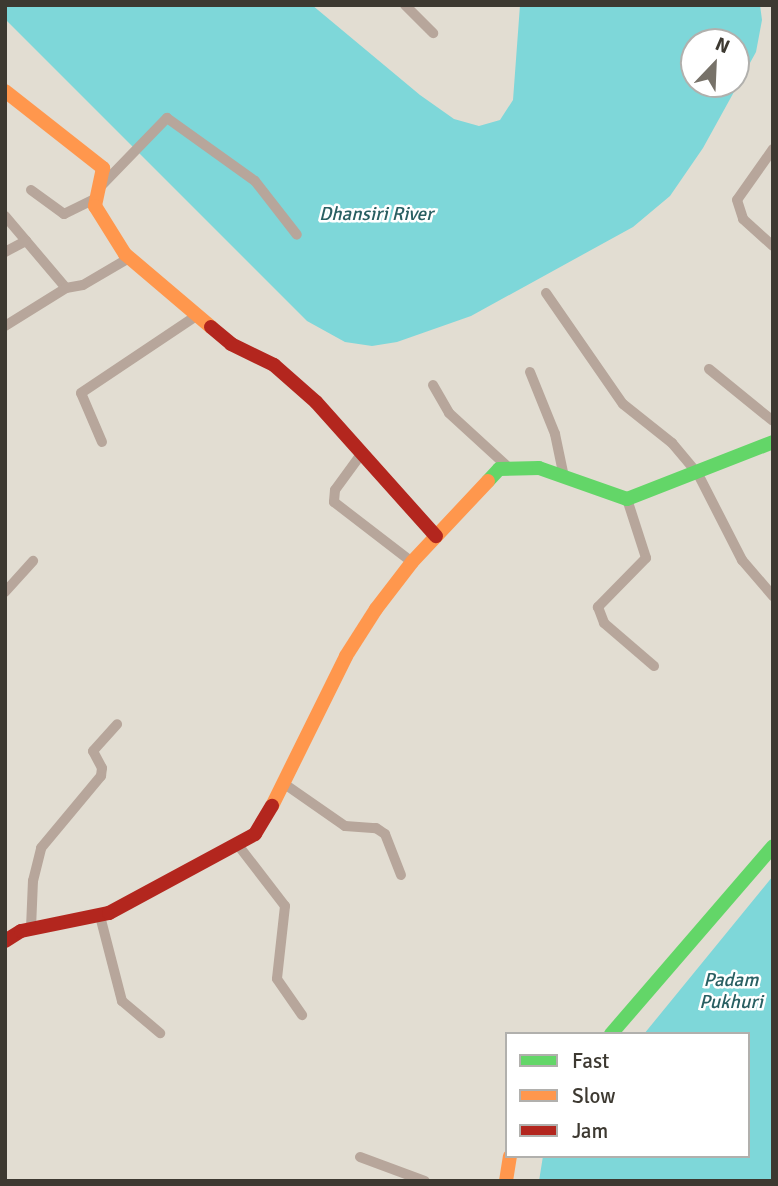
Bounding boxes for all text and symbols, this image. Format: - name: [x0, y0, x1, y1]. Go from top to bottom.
- north arrow: [680, 28, 750, 98]
- text: N: [712, 32, 733, 59]
- water label: Dhansiri River: [319, 204, 433, 226]
- water label: Padam Pukhuri: [699, 970, 763, 1014]
- legend: [505, 1032, 750, 1158]
- text: Fast: [572, 1048, 609, 1074]
- text: Slow: [572, 1083, 616, 1109]
- text: Jam: [572, 1118, 608, 1144]

